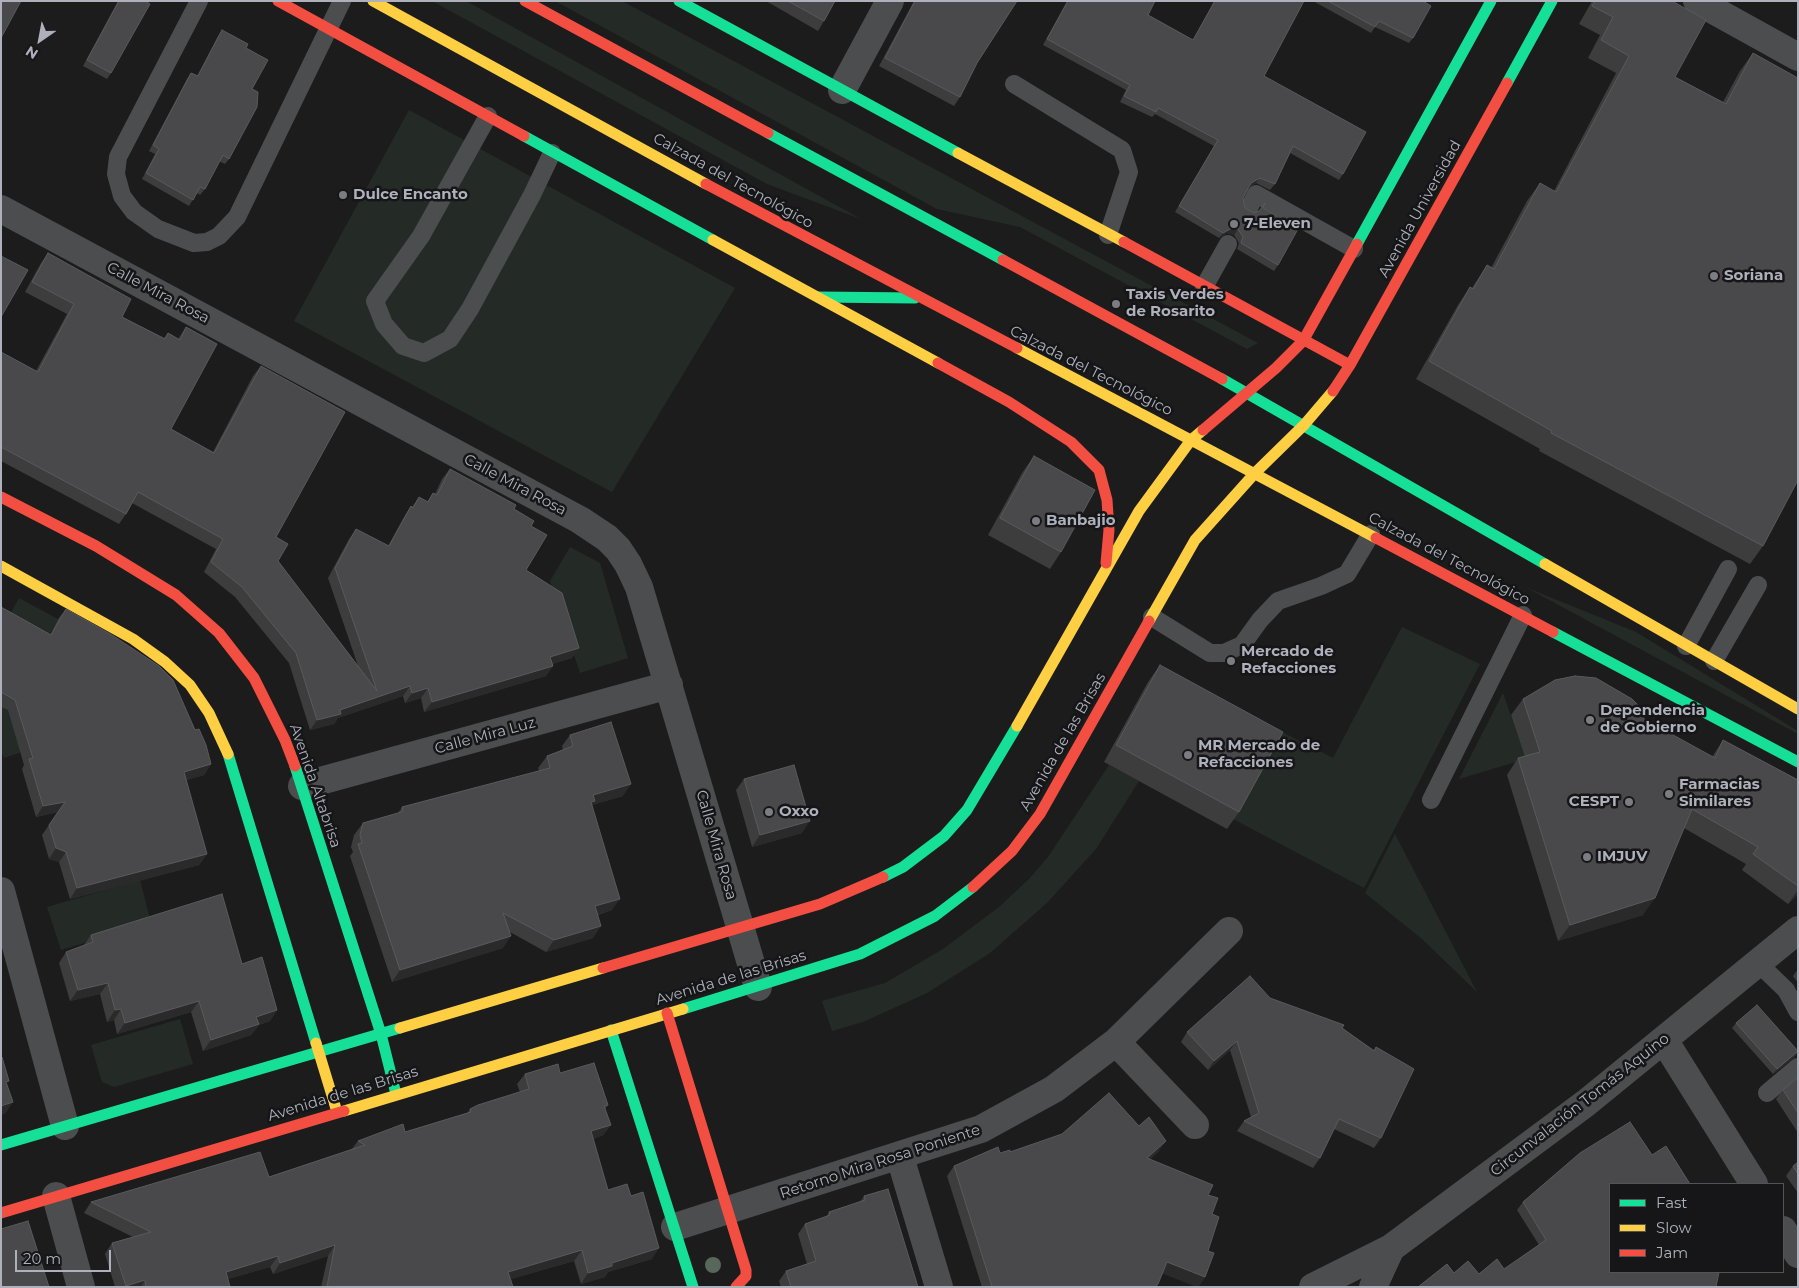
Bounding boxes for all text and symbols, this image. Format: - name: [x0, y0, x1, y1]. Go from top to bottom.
- north arrow: [15, 15, 65, 65]
- text: N: [22, 42, 41, 63]
- street label: Calzada del Tecnológico: [650, 129, 816, 233]
- street label: Avenida Universidad: [1375, 137, 1465, 281]
- place label: Dulce Encanto: [353, 186, 468, 204]
- marker: Dulce Encanto: [337, 189, 349, 201]
- place label: 7-Eleven: [1244, 215, 1311, 233]
- marker: 7-Eleven: [1228, 218, 1240, 230]
- street label: Calle Mira Rosa: [104, 258, 212, 328]
- place label: Soriana: [1724, 267, 1783, 285]
- marker: Soriana: [1708, 270, 1720, 282]
- place label: Taxis Verdes de Rosarito: [1126, 286, 1224, 321]
- marker: Taxis Verdes de Rosarito: [1110, 298, 1122, 310]
- street label: Calzada del Tecnológico: [1007, 322, 1175, 420]
- street label: Calle Mira Rosa: [461, 450, 569, 520]
- street label: Calzada del Tecnológico: [1365, 509, 1533, 609]
- place label: Banbajio: [1046, 512, 1116, 530]
- marker: Banbajio: [1030, 515, 1042, 527]
- place label: Mercado de Refacciones: [1241, 643, 1336, 678]
- marker: Mercado de Refacciones: [1225, 655, 1237, 667]
- street label: Avenida de las Brisas: [1016, 670, 1110, 814]
- place label: Dependencia de Gobierno: [1600, 702, 1705, 737]
- street label: Calle Mira Luz: [433, 714, 537, 758]
- marker: Dependencia de Gobierno: [1584, 714, 1596, 726]
- street label: Avenida Altabrisa: [285, 722, 345, 850]
- place label: MR Mercado de Refacciones: [1198, 737, 1320, 772]
- marker: MR Mercado de Refacciones: [1182, 749, 1194, 761]
- place label: Farmacias Similares: [1679, 776, 1760, 811]
- street label: Calle Mira Rosa: [692, 788, 740, 902]
- marker: Farmacias Similares: [1663, 788, 1675, 800]
- place label: CESPT: [1569, 793, 1619, 811]
- marker: CESPT: [1623, 796, 1635, 808]
- place label: Oxxo: [779, 803, 819, 821]
- marker: Oxxo: [763, 806, 775, 818]
- place label: IMJUV: [1597, 848, 1647, 866]
- marker: IMJUV: [1581, 851, 1593, 863]
- street label: Avenida de las Brisas: [654, 947, 808, 1009]
- street label: Circunvalación Tomás Aquino: [1487, 1030, 1673, 1180]
- street label: Avenida de las Brisas: [266, 1063, 420, 1125]
- street label: Retorno Mira Rosa Poniente: [778, 1121, 982, 1203]
- legend: [1609, 1183, 1784, 1273]
- text: Fast: [1656, 1193, 1687, 1212]
- text: Slow: [1656, 1218, 1692, 1237]
- scale bar: [18, 1240, 114, 1272]
- text: Jam: [1656, 1243, 1688, 1262]
- text: 20 m: [23, 1249, 61, 1268]

